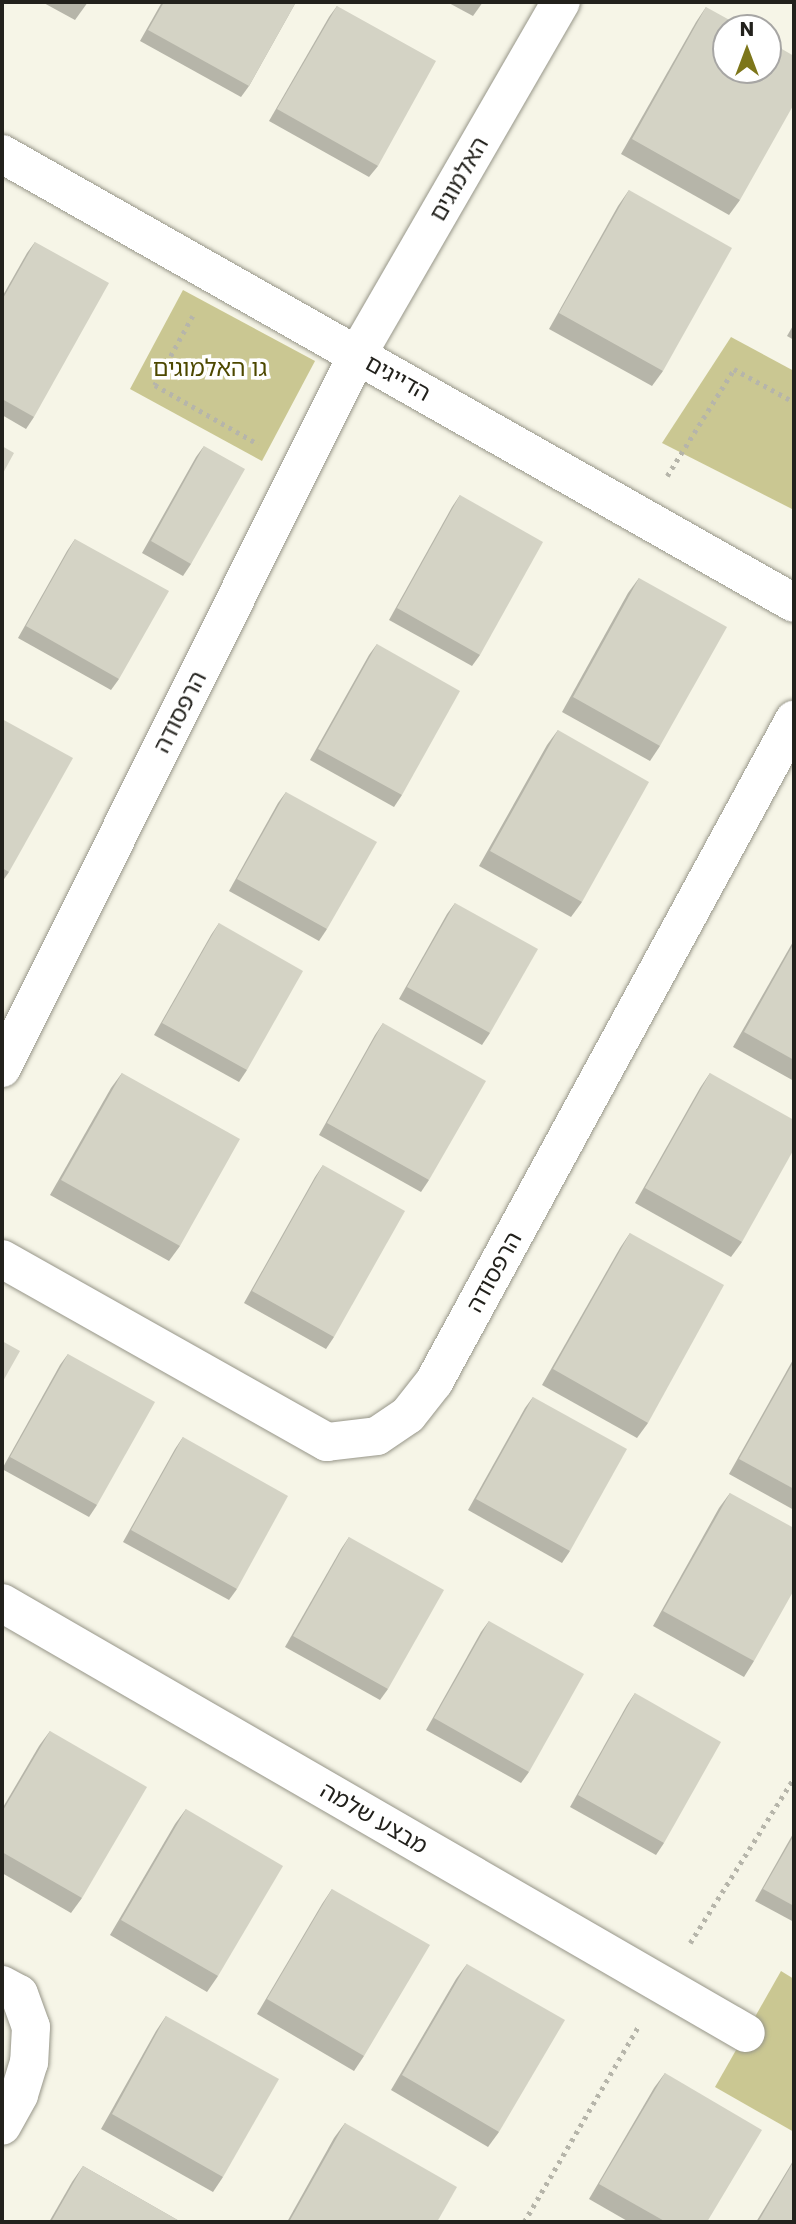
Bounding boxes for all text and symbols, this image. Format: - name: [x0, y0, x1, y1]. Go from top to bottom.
- north arrow: [712, 14, 782, 84]
- text: N: [740, 16, 754, 43]
- street label: האלמוגים: [424, 132, 494, 226]
- street label: הדייגים: [361, 349, 435, 407]
- park label: גו האלמוגים: [153, 354, 267, 382]
- street label: הרפסודה: [148, 667, 212, 757]
- street label: הרפסודה: [461, 1227, 527, 1317]
- street label: מבצע שלמה: [315, 1776, 433, 1860]

